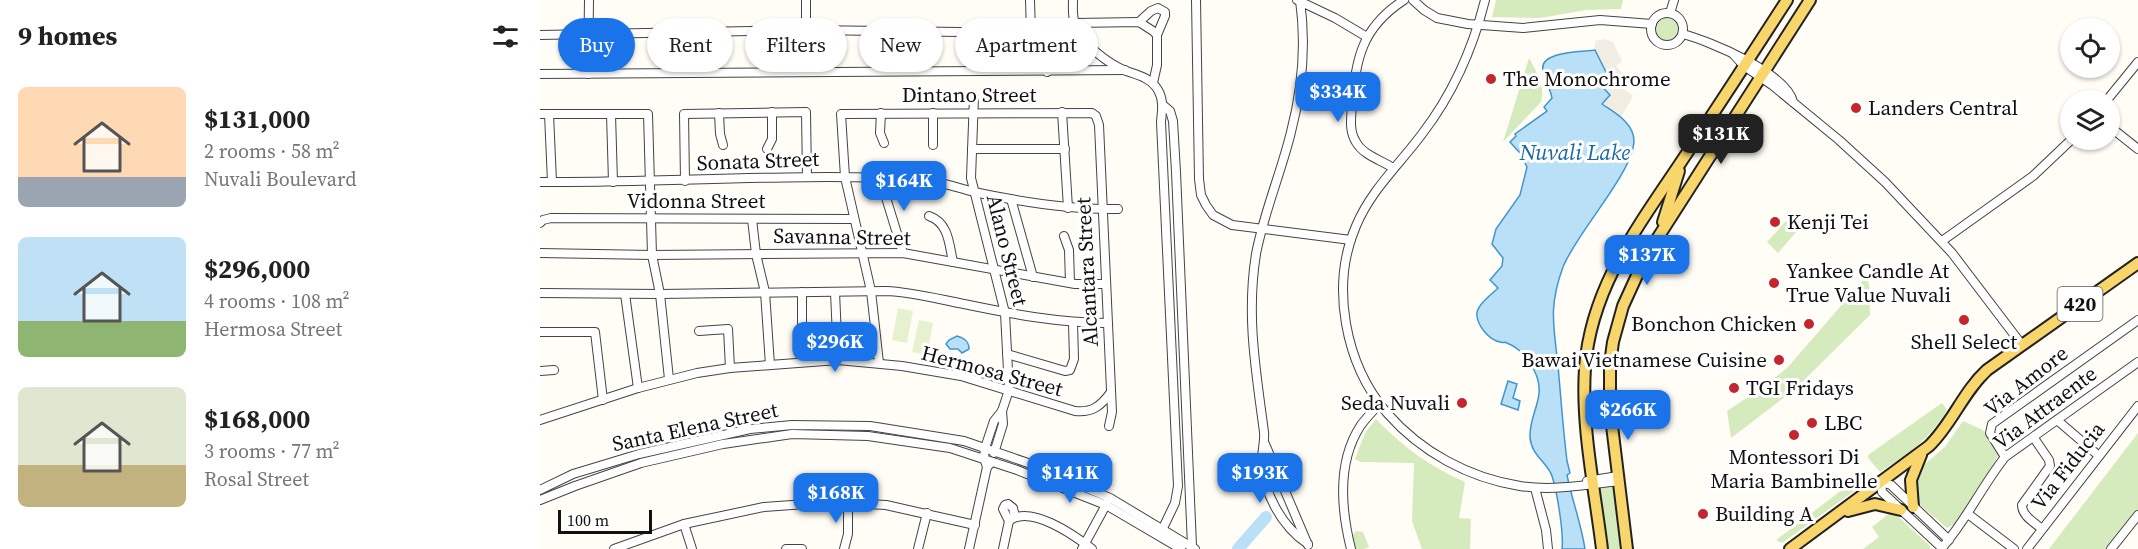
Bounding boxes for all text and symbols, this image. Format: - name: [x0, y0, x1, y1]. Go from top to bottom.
- text: 9 homes: [18, 18, 117, 54]
- chip: Buy: [558, 18, 635, 72]
- chip: Rent: [647, 18, 733, 72]
- chip: Filters: [745, 18, 847, 72]
- chip: New: [859, 18, 943, 72]
- chip: Apartment: [955, 18, 1098, 72]
- map controls: [2060, 18, 2120, 150]
- button: locate: [2060, 18, 2120, 78]
- icon: filters: [489, 20, 522, 53]
- place label: The Monochrome: [1503, 64, 1671, 93]
- pin: $334K: [1296, 72, 1380, 123]
- marker: The Monochrome: [1484, 72, 1498, 86]
- text: $334K: [1309, 77, 1367, 105]
- street label: Dintano Street: [902, 80, 1036, 109]
- button: layers: [2060, 90, 2120, 150]
- place label: Landers Central: [1868, 93, 2018, 122]
- text: $131,000: [204, 101, 310, 137]
- marker: Landers Central: [1849, 101, 1863, 115]
- icon: home: [66, 111, 138, 183]
- pin: $131K: [1679, 114, 1763, 165]
- text: $131K: [1692, 119, 1750, 147]
- text: 2 rooms · 58 m²: [204, 137, 340, 165]
- water label: Nuvali Lake: [1519, 137, 1630, 167]
- street label: Sonata Street: [696, 144, 820, 177]
- pin: $164K: [862, 161, 946, 212]
- text: Nuvali Boulevard: [204, 165, 357, 193]
- text: $164K: [875, 166, 933, 194]
- street label: Vidonna Street: [627, 186, 765, 215]
- street label: Alano Street: [980, 191, 1035, 309]
- street label: Alcantara Street: [1068, 196, 1105, 347]
- place label: Kenji Tei: [1787, 207, 1869, 236]
- marker: Kenji Tei: [1768, 215, 1782, 229]
- street label: Savanna Street: [773, 221, 911, 252]
- pin: $137K: [1605, 235, 1689, 286]
- text: $137K: [1618, 240, 1676, 268]
- text: $296,000: [204, 251, 310, 287]
- place label: Yankee Candle At True Value Nuvali: [1786, 256, 1951, 309]
- icon: home: [66, 261, 138, 333]
- marker: Yankee Candle At True Value Nuvali: [1767, 276, 1781, 290]
- text: 4 rooms · 108 m²: [204, 287, 350, 315]
- road number: 420: [2058, 287, 2102, 321]
- place label: Bonchon Chicken: [1631, 309, 1797, 338]
- marker: Shell Select: [1957, 313, 1971, 327]
- text: Hermosa Street: [204, 315, 342, 343]
- marker: Bonchon Chicken: [1802, 317, 1816, 331]
- pin: $296K: [793, 322, 877, 373]
- text: $296K: [806, 327, 864, 355]
- place label: Shell Select: [1911, 327, 2017, 356]
- street label: Hermosa Street: [918, 338, 1066, 403]
- street label: Via Amore: [1978, 339, 2074, 423]
- place label: Bawai Vietnamese Cuisine: [1521, 345, 1767, 374]
- marker: Bawai Vietnamese Cuisine: [1772, 353, 1786, 367]
- street label: Via Attraente: [1987, 359, 2103, 456]
- place label: TGI Fridays: [1746, 373, 1854, 402]
- marker: TGI Fridays: [1727, 381, 1741, 395]
- place label: Seda Nuvali: [1341, 388, 1450, 417]
- pin: $266K: [1586, 390, 1670, 441]
- street label: Santa Elena Street: [609, 395, 781, 458]
- text: $266K: [1599, 395, 1657, 423]
- marker: Seda Nuvali: [1455, 396, 1469, 410]
- text: $168,000: [204, 401, 310, 437]
- place label: LBC: [1824, 408, 1862, 437]
- icon: home: [66, 411, 138, 483]
- street label: Via Fiducia: [2024, 415, 2111, 516]
- marker: LBC: [1805, 416, 1819, 430]
- marker: Montessori Di Maria Bambinelle: [1787, 428, 1801, 442]
- text: 3 rooms · 77 m²: [204, 437, 340, 465]
- place label: Montessori Di Maria Bambinelle: [1710, 442, 1878, 495]
- pin: $141K: [1028, 453, 1112, 504]
- pin: $193K: [1218, 453, 1302, 504]
- text: $141K: [1041, 458, 1099, 486]
- text: $193K: [1231, 458, 1289, 486]
- text: Rosal Street: [204, 465, 309, 493]
- pin: $168K: [794, 473, 878, 524]
- text: $168K: [807, 478, 865, 506]
- place label: Building A: [1715, 499, 1813, 528]
- scale bar: [558, 507, 652, 534]
- marker: Building A: [1696, 507, 1710, 521]
- text: 100 m: [567, 509, 609, 531]

